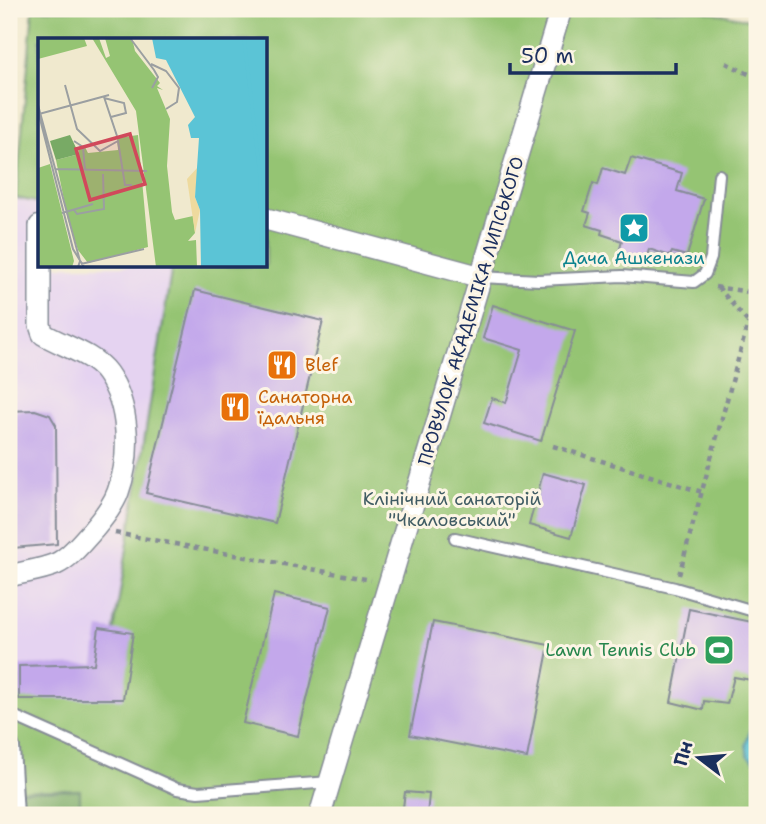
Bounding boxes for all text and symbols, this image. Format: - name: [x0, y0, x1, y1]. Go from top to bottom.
- scale bar: [510, 32, 677, 76]
- inset map: [38, 38, 268, 268]
- text: 50 m: [521, 42, 574, 70]
- street label: ПРОВУЛОК АКАДЕМІКА ЛИПСЬКОГО: [412, 154, 530, 468]
- place icon: Дача Ашкенази: [617, 211, 651, 245]
- place label: Дача Ашкенази: [563, 246, 705, 270]
- restaurant icon: Blef: [265, 348, 299, 382]
- place label: Blef: [305, 353, 338, 377]
- place label: Санаторна їдальня: [257, 385, 352, 430]
- restaurant icon: Санаторна їдальня: [218, 390, 252, 424]
- park label: Клінічний санаторій "Чкаловський": [363, 487, 541, 532]
- sports icon: Lawn Tennis Club: [702, 633, 736, 667]
- place label: Lawn Tennis Club: [545, 638, 696, 662]
- north arrow: [664, 722, 734, 792]
- text: Пн: [668, 738, 699, 769]

